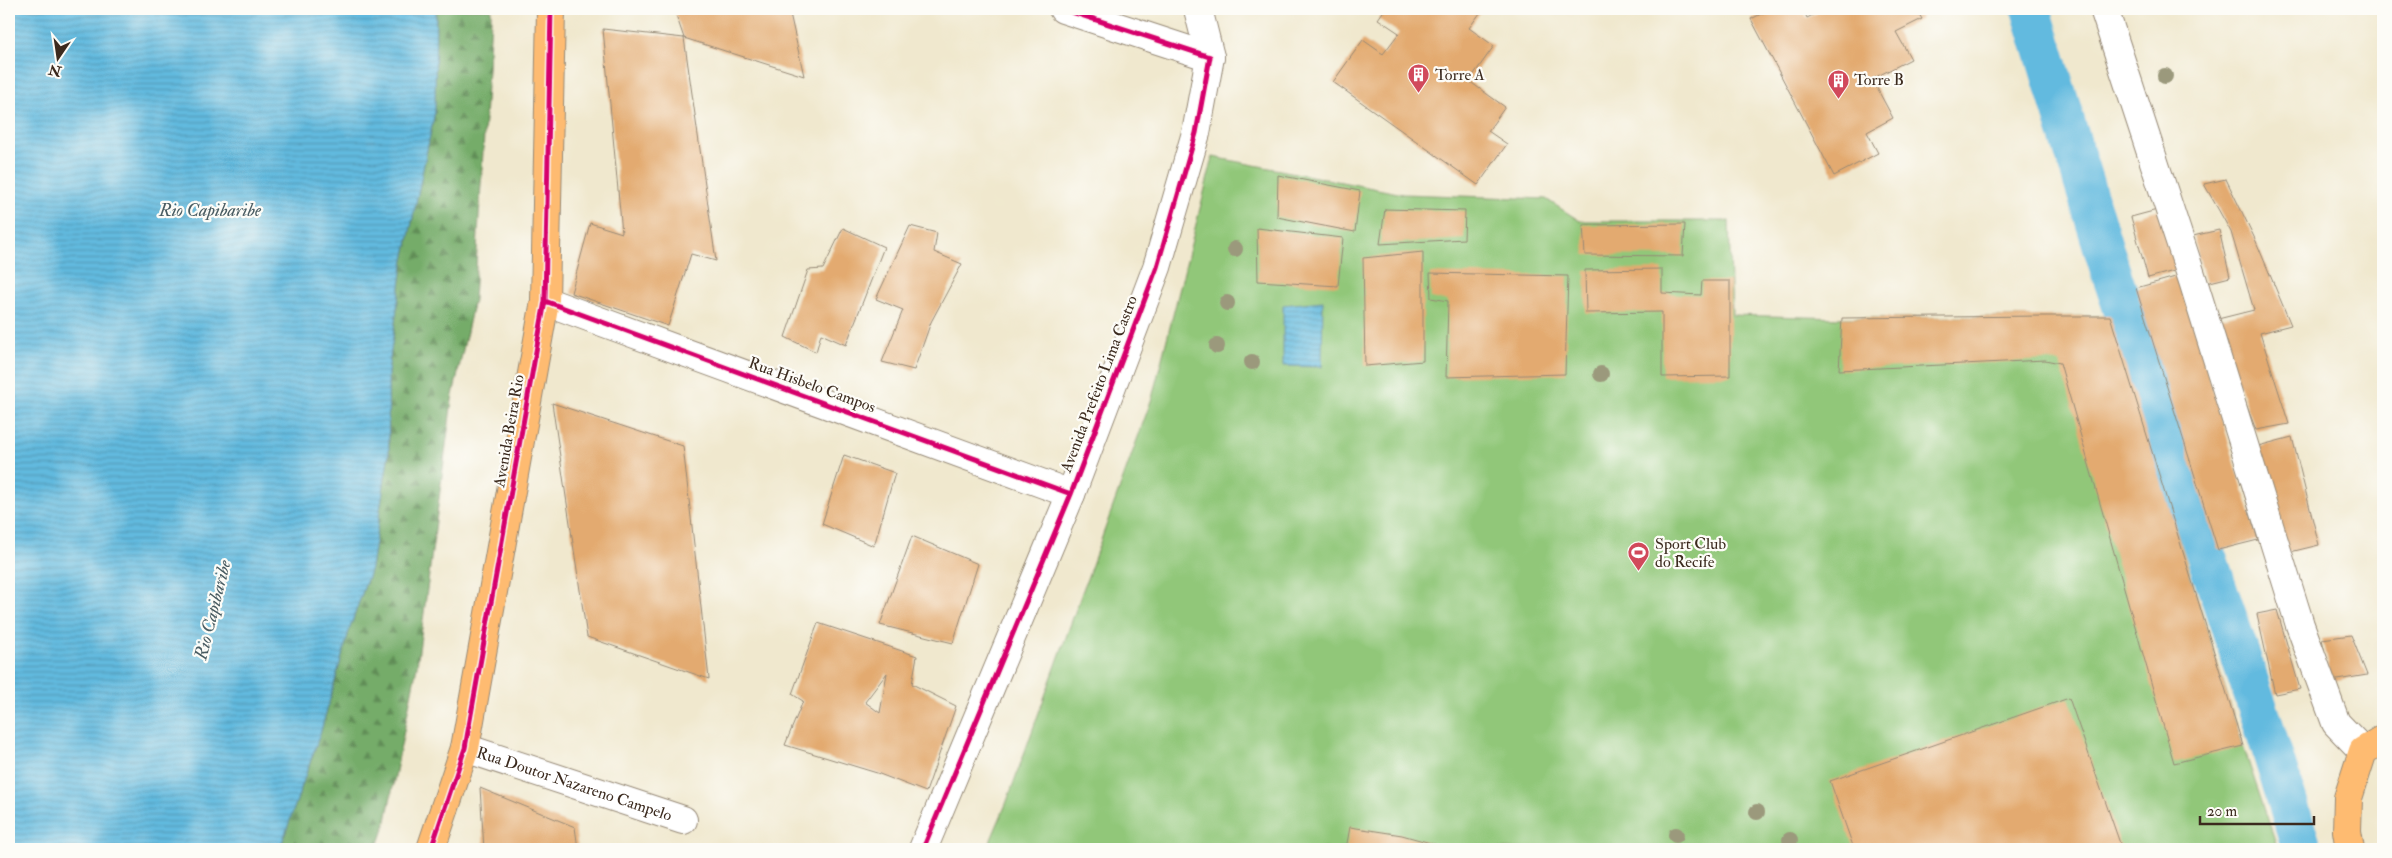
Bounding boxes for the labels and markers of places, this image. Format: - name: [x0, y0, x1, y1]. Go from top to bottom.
- building icon: Torre A: [1407, 63, 1431, 94]
- place label: Torre A: [1435, 65, 1485, 85]
- building icon: Torre B: [1826, 68, 1850, 99]
- place label: Torre B: [1854, 70, 1904, 90]
- place label: Sport Club do Recife: [1655, 534, 1726, 572]
- sports icon: Sport Club do Recife: [1627, 541, 1651, 572]

